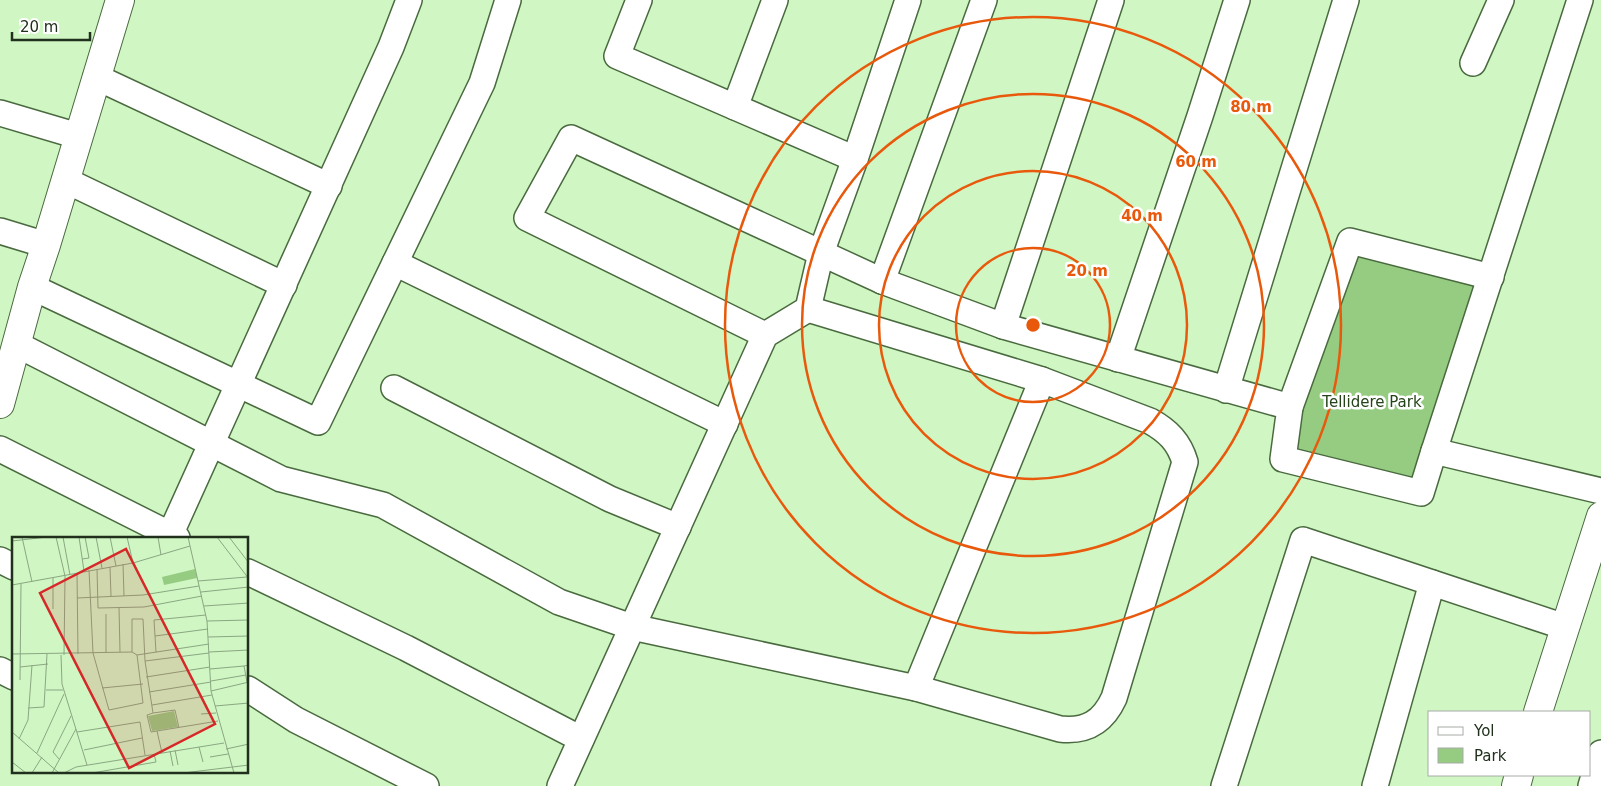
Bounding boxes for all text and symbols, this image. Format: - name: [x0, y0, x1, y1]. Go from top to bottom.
- scale bar: [12, 10, 90, 42]
- text: 20 m: [20, 18, 58, 36]
- text: 80 m: [1230, 98, 1272, 116]
- text: 60 m: [1175, 153, 1217, 171]
- text: 40 m: [1121, 207, 1163, 225]
- text: 20 m: [1066, 262, 1108, 280]
- centre of rings: [1024, 316, 1042, 334]
- park label: Tellidere Park: [1321, 393, 1422, 411]
- inset map: [12, 537, 249, 774]
- legend: [1428, 711, 1591, 776]
- text: Yol: [1473, 722, 1495, 740]
- text: Park: [1474, 747, 1507, 765]

